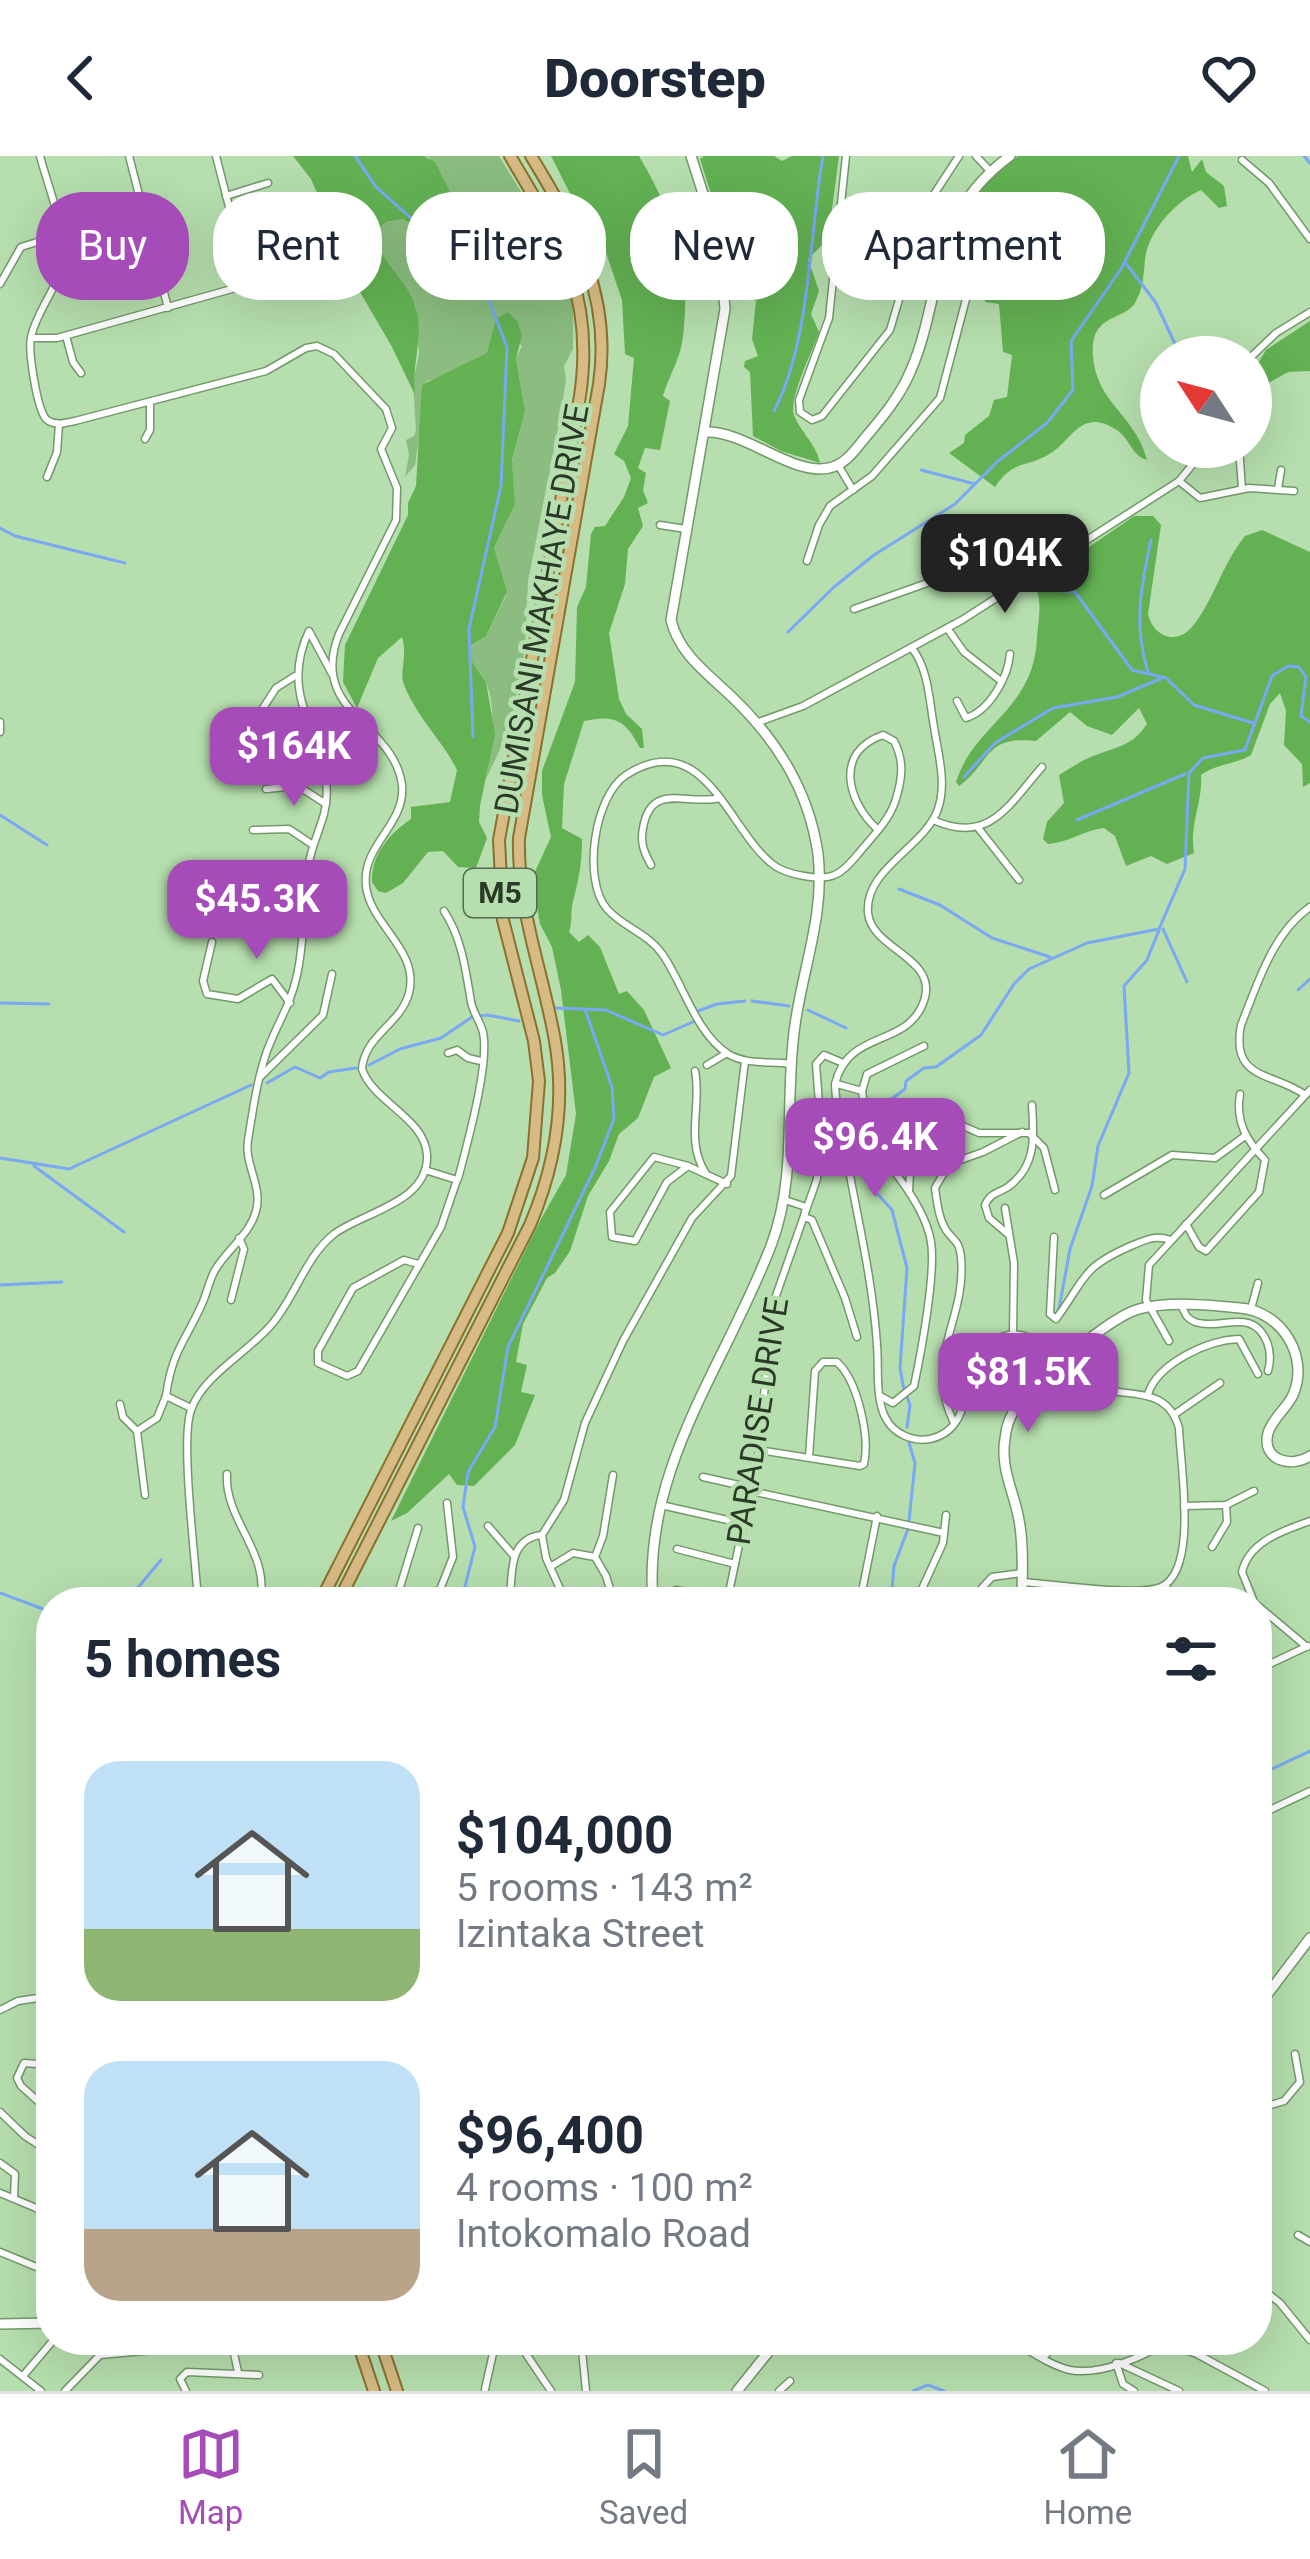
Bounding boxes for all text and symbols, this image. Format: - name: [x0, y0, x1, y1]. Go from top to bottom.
- icon: back: [48, 45, 114, 111]
- icon: heart: [1196, 45, 1262, 111]
- text: Doorstep: [544, 47, 766, 110]
- chip: Buy: [36, 192, 189, 300]
- chip: Rent: [213, 192, 382, 300]
- chip: Filters: [406, 192, 606, 300]
- chip: New: [630, 192, 798, 300]
- chip: Apartment: [822, 192, 1105, 300]
- north arrow: [1140, 336, 1272, 468]
- map controls: [1140, 336, 1272, 468]
- street label: DUMISANI MAKHAYE DRIVE: [486, 401, 597, 817]
- pin: $104K: [921, 514, 1089, 616]
- text: $104K: [948, 530, 1062, 576]
- pin: $164K: [210, 707, 378, 809]
- text: $164K: [237, 723, 351, 769]
- pin: $45.3K: [159, 860, 355, 962]
- road number: M5: [464, 869, 536, 917]
- text: $45.3K: [194, 876, 320, 922]
- pin: $96.4K: [777, 1098, 973, 1200]
- text: $96.4K: [812, 1114, 938, 1160]
- street label: PARADISE DRIVE: [719, 1295, 796, 1548]
- pin: $81.5K: [930, 1333, 1126, 1435]
- text: $81.5K: [965, 1349, 1091, 1395]
- icon: filters: [1158, 1626, 1224, 1692]
- text: 5 homes: [84, 1630, 281, 1689]
- text: $104,000: [456, 1806, 673, 1865]
- icon: home: [180, 1809, 324, 1953]
- text: 5 rooms · 143 m²: [456, 1865, 753, 1911]
- text: Izintaka Street: [456, 1911, 705, 1957]
- text: $96,400: [456, 2106, 644, 2165]
- icon: home: [180, 2109, 324, 2253]
- text: 4 rooms · 100 m²: [456, 2165, 753, 2211]
- text: Intokomalo Road: [456, 2211, 751, 2257]
- tab: Map: [178, 2421, 244, 2532]
- tab: Saved: [599, 2421, 688, 2532]
- tab: Home: [1044, 2421, 1132, 2532]

